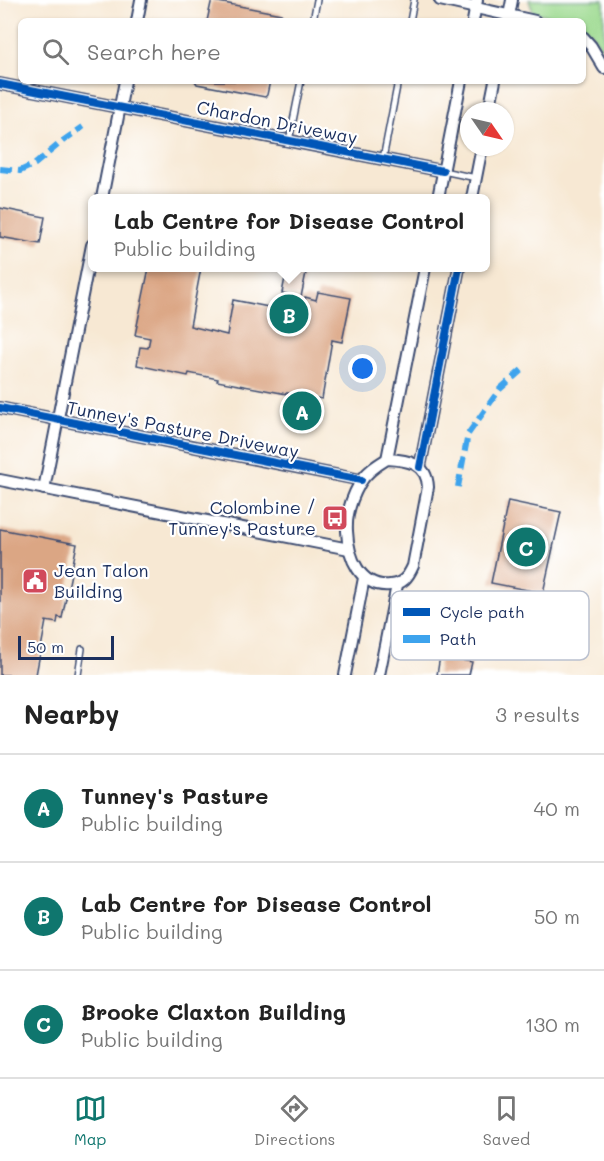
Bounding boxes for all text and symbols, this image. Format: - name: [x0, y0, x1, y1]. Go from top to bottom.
- search box: [18, 18, 586, 84]
- icon: search: [39, 35, 72, 68]
- text: Search here: [87, 37, 221, 66]
- street label: Chardon Driveway: [195, 95, 360, 149]
- north arrow: [460, 102, 514, 156]
- popup: [88, 194, 490, 272]
- text: Lab Centre for Disease Control: [114, 206, 464, 235]
- text: Public building: [114, 235, 255, 261]
- pin: B: [270, 292, 308, 336]
- your location: [348, 354, 377, 383]
- pin: A: [282, 388, 322, 434]
- street label: Tunney's Pasture Driveway: [65, 395, 301, 463]
- place label: Colombine / Tunney's Pasture: [168, 495, 316, 540]
- bus stop icon: Colombine / Tunney's Pasture: [320, 503, 350, 533]
- pin: C: [506, 524, 546, 570]
- place label: Jean Talon Building: [54, 558, 148, 603]
- public building icon: Jean Talon Building: [20, 566, 50, 596]
- legend: [391, 591, 589, 660]
- text: Cycle path: [440, 601, 524, 622]
- text: Path: [440, 628, 476, 649]
- scale bar: [18, 633, 114, 660]
- text: 50 m: [27, 636, 64, 657]
- text: Nearby: [24, 697, 119, 731]
- text: 3 results: [495, 701, 580, 727]
- text: Tunney's Pasture: [81, 781, 268, 810]
- text: A: [37, 795, 50, 821]
- text: 40 m: [534, 795, 580, 821]
- text: Public building: [81, 810, 223, 836]
- text: Lab Centre for Disease Control: [81, 889, 432, 918]
- text: B: [37, 903, 50, 929]
- text: 50 m: [534, 903, 580, 929]
- text: Public building: [81, 918, 223, 944]
- text: Brooke Claxton Building: [81, 997, 346, 1026]
- text: C: [36, 1011, 51, 1037]
- text: 130 m: [525, 1011, 580, 1037]
- text: Public building: [81, 1026, 223, 1052]
- tab: Map: [74, 1092, 107, 1149]
- tab: Directions: [254, 1092, 335, 1149]
- tab: Saved: [483, 1092, 530, 1149]

